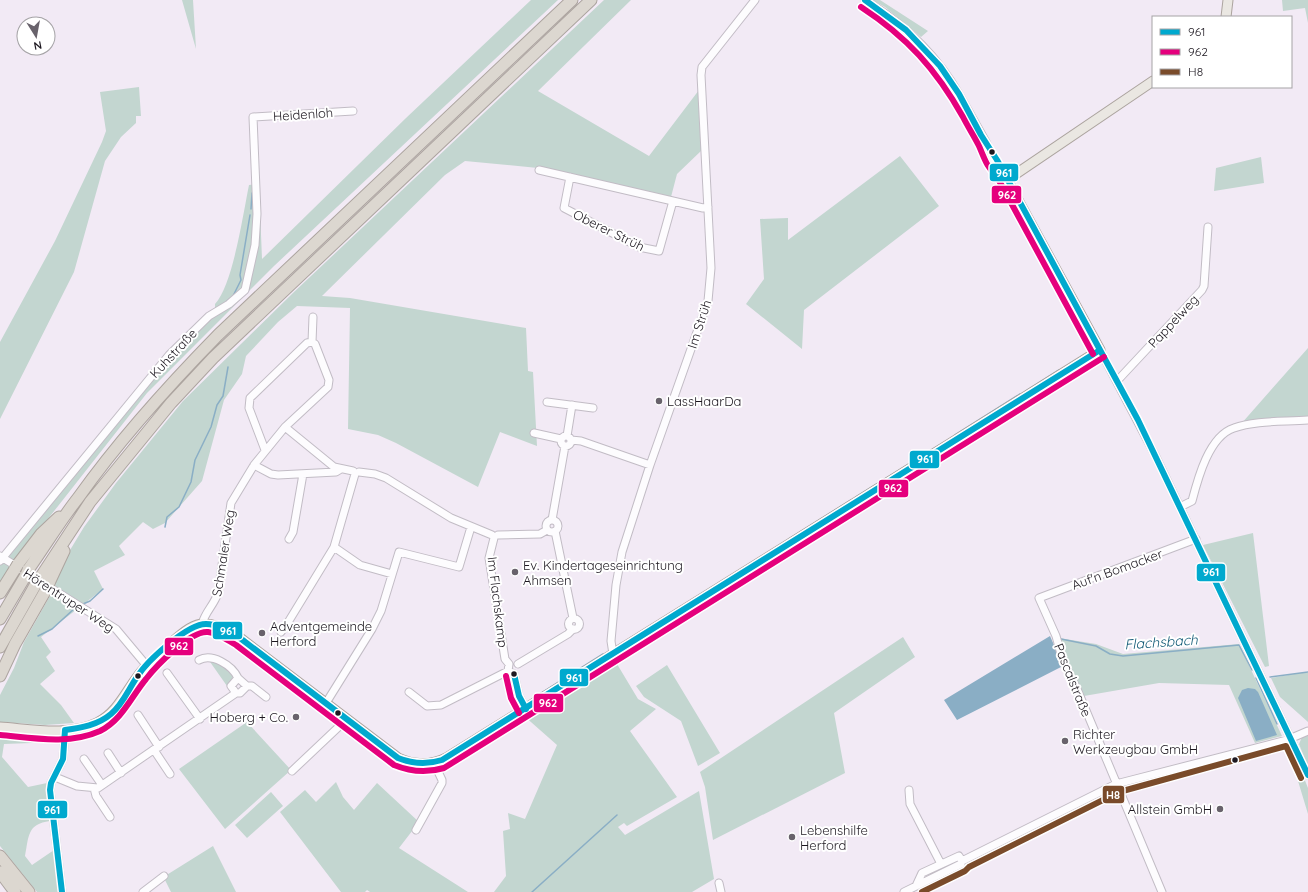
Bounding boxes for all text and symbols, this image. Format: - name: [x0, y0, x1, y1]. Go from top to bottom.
- north arrow: [16, 16, 56, 56]
- legend: [1152, 16, 1292, 88]
- text: 961: [1188, 24, 1206, 39]
- text: N: [33, 38, 43, 53]
- text: 962: [1188, 44, 1208, 59]
- text: H8: [1188, 64, 1203, 79]
- street label: Heidenloh: [272, 104, 334, 124]
- unlabelled marker: [987, 147, 997, 157]
- line badge: 961: [989, 163, 1019, 182]
- text: 961: [996, 166, 1012, 180]
- line badge: 962: [991, 185, 1022, 204]
- text: 962: [998, 188, 1016, 202]
- street label: Oberer Strüh: [571, 206, 647, 254]
- street label: Pappelweg: [1144, 291, 1202, 351]
- street label: Im Strüh: [684, 298, 714, 350]
- street label: Kuhstraße: [146, 325, 200, 381]
- place label: LassHaarDa: [667, 393, 741, 409]
- marker: LassHaarDa: [654, 396, 664, 406]
- line badge: 961: [909, 450, 940, 469]
- text: 961: [917, 452, 933, 466]
- line badge: 962: [878, 479, 909, 498]
- text: 962: [884, 481, 902, 495]
- street label: Schmaler Weg: [208, 508, 238, 598]
- street label: Auf'n Bomacker: [1069, 545, 1165, 593]
- street label: Im Flachskamp: [484, 556, 512, 649]
- place label: Ev. Kindertageseinrichtung Ahmsen: [523, 557, 683, 588]
- line badge: 961: [1196, 563, 1226, 582]
- street label: Hörentruper Weg: [21, 565, 117, 635]
- text: 961: [1203, 565, 1219, 579]
- marker: Ev. Kindertageseinrichtung Ahmsen: [510, 567, 520, 577]
- place label: Adventgemeinde Herford: [270, 618, 372, 649]
- line badge: 961: [212, 621, 243, 640]
- text: 961: [220, 624, 236, 638]
- marker: Adventgemeinde Herford: [257, 628, 267, 638]
- water label: Flachsbach: [1124, 630, 1199, 654]
- line badge: 962: [164, 637, 194, 656]
- text: 962: [170, 639, 188, 653]
- street label: Pascalstraße: [1051, 641, 1095, 719]
- line badge: 961: [559, 668, 589, 687]
- unlabelled marker: [509, 669, 519, 679]
- unlabelled marker: [133, 671, 143, 681]
- text: 961: [566, 671, 582, 685]
- line badge: 962: [533, 693, 564, 713]
- text: 962: [539, 696, 557, 710]
- unlabelled marker: [333, 708, 343, 718]
- place label: Hoberg + Co.: [210, 709, 288, 725]
- marker: Hoberg + Co.: [291, 712, 301, 722]
- place label: Richter Werkzeugbau GmbH: [1073, 726, 1198, 757]
- marker: Richter Werkzeugbau GmbH: [1060, 736, 1070, 746]
- unlabelled marker: [1230, 755, 1240, 765]
- line badge: H8: [1102, 785, 1125, 804]
- text: H8: [1106, 788, 1120, 802]
- line badge: 961: [37, 800, 68, 819]
- place label: Allstein GmbH: [1128, 801, 1212, 817]
- text: 961: [44, 803, 60, 817]
- marker: Allstein GmbH: [1215, 804, 1225, 814]
- place label: Lebenshilfe Herford: [800, 822, 868, 853]
- marker: Lebenshilfe Herford: [787, 832, 797, 842]

